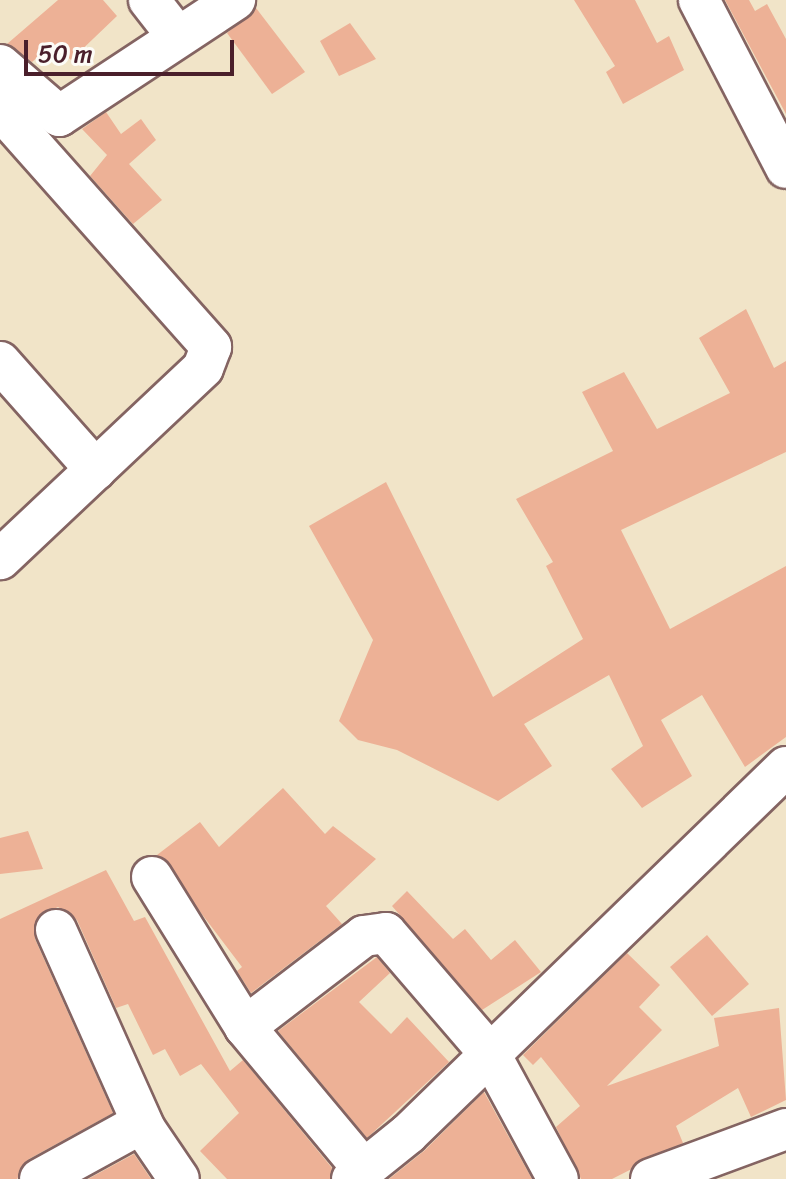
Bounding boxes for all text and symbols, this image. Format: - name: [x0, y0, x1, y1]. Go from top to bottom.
- scale bar: [28, 24, 238, 74]
- text: 50 m: [38, 33, 93, 75]

